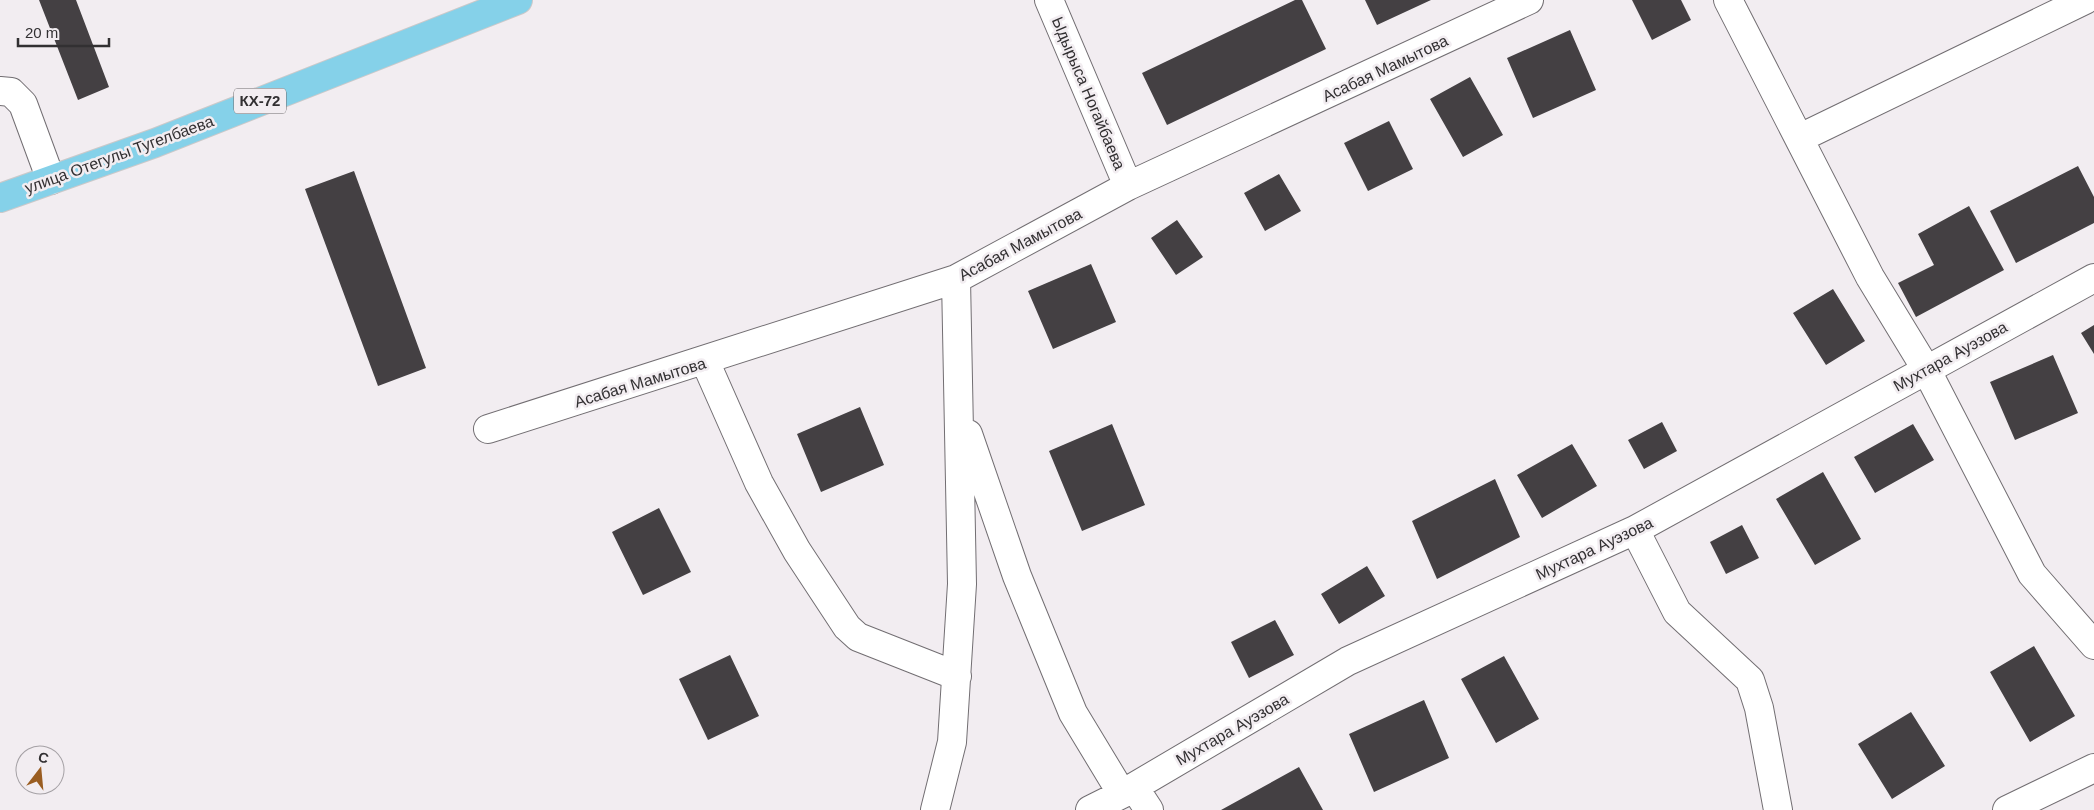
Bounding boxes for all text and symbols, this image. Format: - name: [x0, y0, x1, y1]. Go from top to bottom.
- street label: Ыдырыса Ногайбаева: [1049, 14, 1129, 172]
- scale bar: [18, 15, 109, 47]
- text: 20 m: [25, 24, 58, 41]
- street label: Асабая Мамытова: [1320, 32, 1451, 105]
- road number: КХ-72: [234, 88, 286, 114]
- street label: улица Отегулы Тугелбаева: [23, 112, 216, 197]
- street label: Асабая Мамытова: [956, 205, 1085, 284]
- street label: Мухтара Ауэзова: [1891, 318, 2010, 395]
- street label: Асабая Мамытова: [572, 354, 708, 411]
- street label: Мухтара Ауэзова: [1533, 514, 1656, 583]
- street label: Мухтара Ауэзова: [1173, 690, 1292, 769]
- north arrow: [15, 745, 65, 795]
- text: С: [37, 748, 51, 767]

